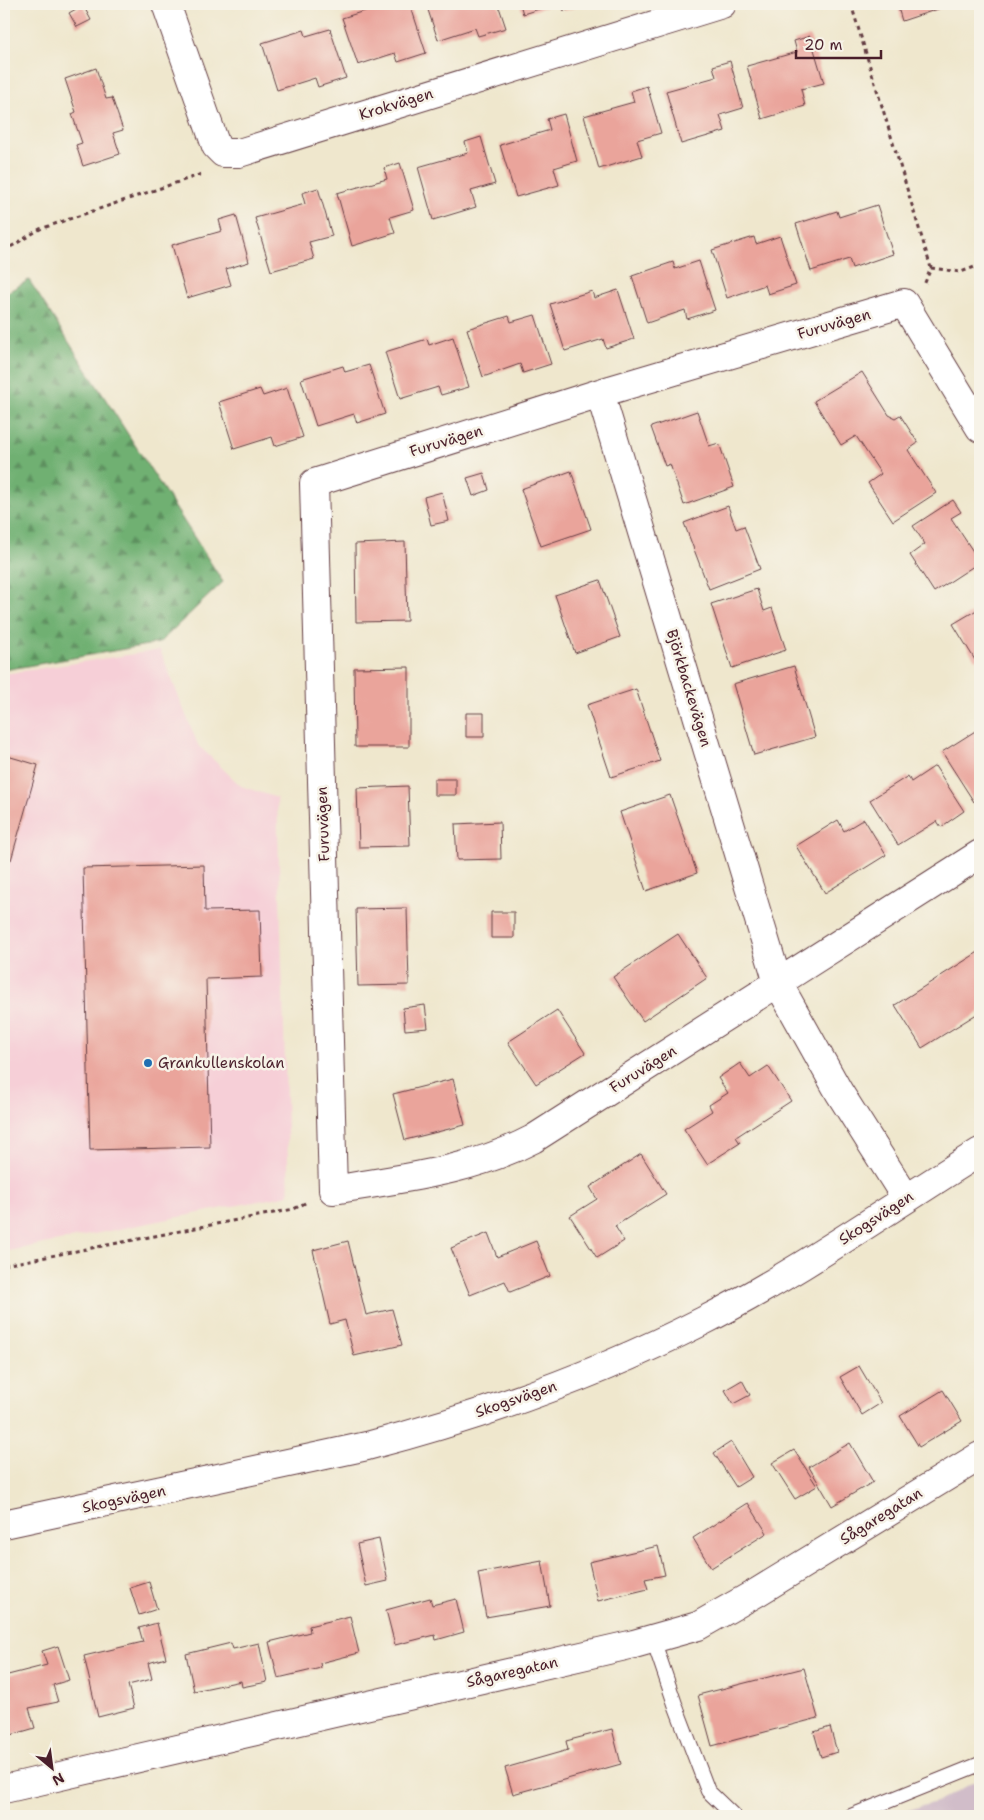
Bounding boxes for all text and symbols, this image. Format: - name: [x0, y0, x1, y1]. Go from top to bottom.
- scale bar: [796, 28, 882, 60]
- text: 20 m: [804, 35, 843, 55]
- street label: Krokvägen: [357, 83, 435, 125]
- street label: Furuvägen: [795, 304, 873, 344]
- street label: Furuvägen: [407, 420, 485, 462]
- street label: Björkbackevägen: [662, 627, 716, 749]
- street label: Furuvägen: [312, 786, 334, 862]
- street label: Furuvägen: [606, 1041, 680, 1097]
- place label: Grankullenskolan: [158, 1053, 284, 1073]
- marker: Grankullenskolan: [142, 1057, 154, 1069]
- street label: Skogsvägen: [835, 1186, 917, 1250]
- street label: Skogsvägen: [473, 1376, 559, 1422]
- street label: Skogsvägen: [80, 1480, 168, 1518]
- street label: Sågaregatan: [836, 1483, 926, 1549]
- street label: Sågaregatan: [464, 1652, 560, 1692]
- north arrow: [28, 1742, 78, 1792]
- text: N: [49, 1769, 68, 1790]

